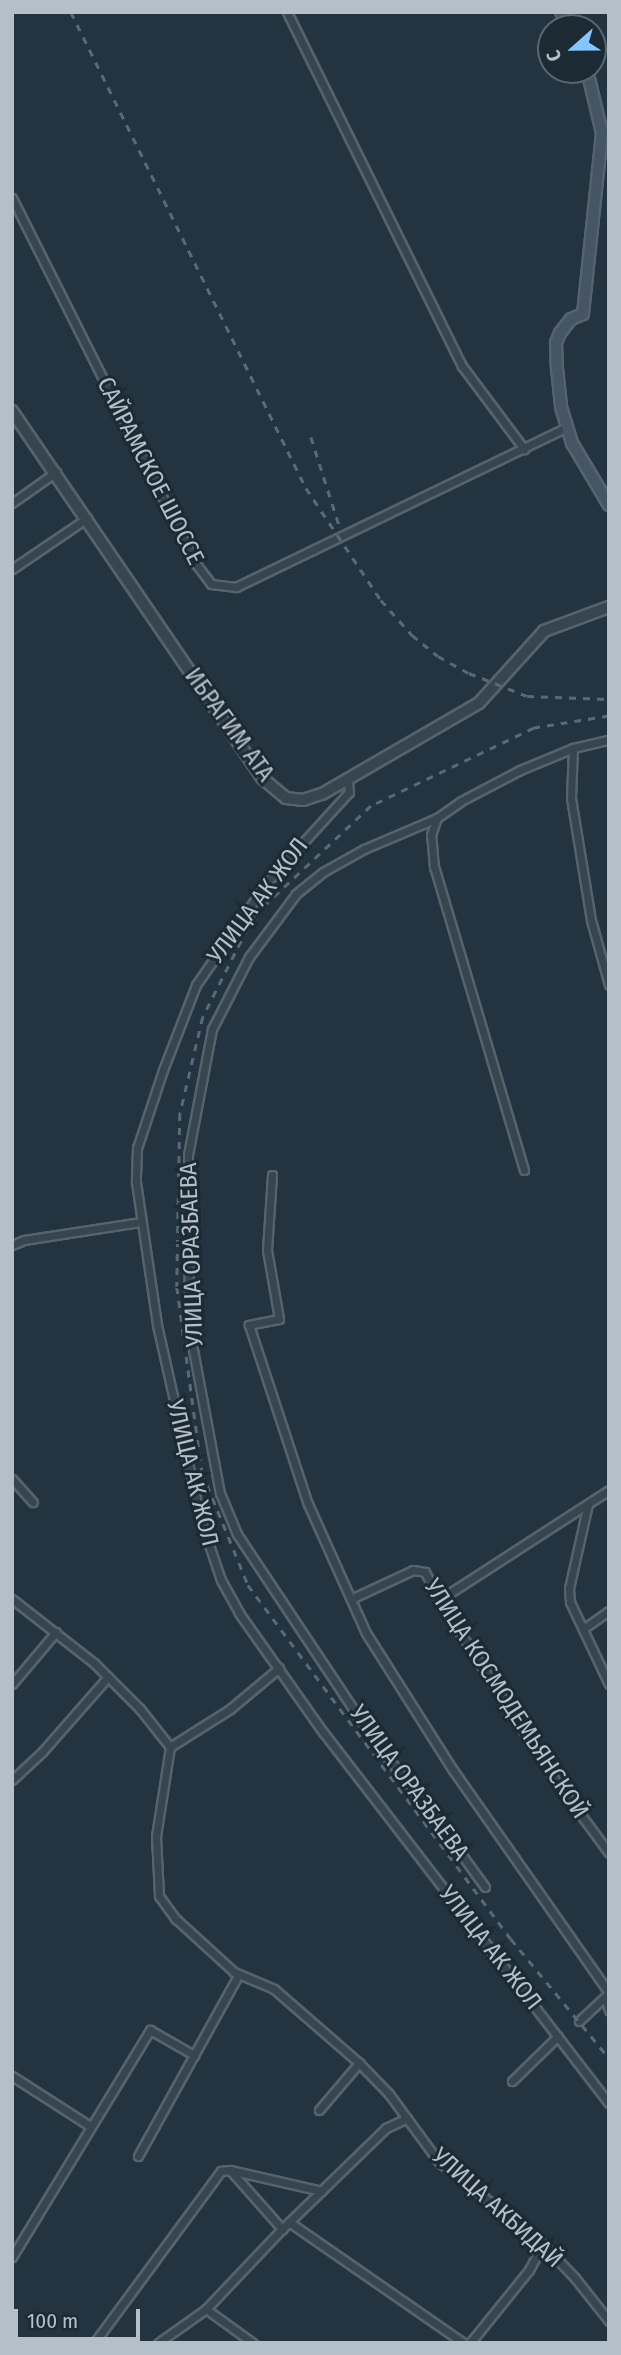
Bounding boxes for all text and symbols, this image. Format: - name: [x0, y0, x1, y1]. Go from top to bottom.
- north arrow: [537, 14, 607, 84]
- text: С: [541, 47, 566, 65]
- street label: САЙРАМСКОЕ ШОССЕ: [90, 372, 210, 570]
- street label: ИБРАГИМ АТА: [178, 663, 280, 787]
- street label: УЛИЦА АК ЖОЛ: [201, 833, 315, 969]
- street label: УЛИЦА ОРАЗБАЕВА: [174, 1162, 210, 1348]
- street label: УЛИЦА АК ЖОЛ: [160, 1397, 224, 1549]
- street label: УЛИЦА КОСМОДЕМЬЯНСКОЙ: [418, 1574, 594, 1824]
- street label: УЛИЦА ОРАЗБАЕВА: [343, 1700, 475, 1866]
- street label: УЛИЦА АК ЖОЛ: [433, 1880, 547, 2016]
- street label: УЛИЦА АКБИДАЙ: [426, 2142, 568, 2274]
- scale bar: [18, 2296, 144, 2340]
- text: 100 m: [27, 2308, 78, 2334]

